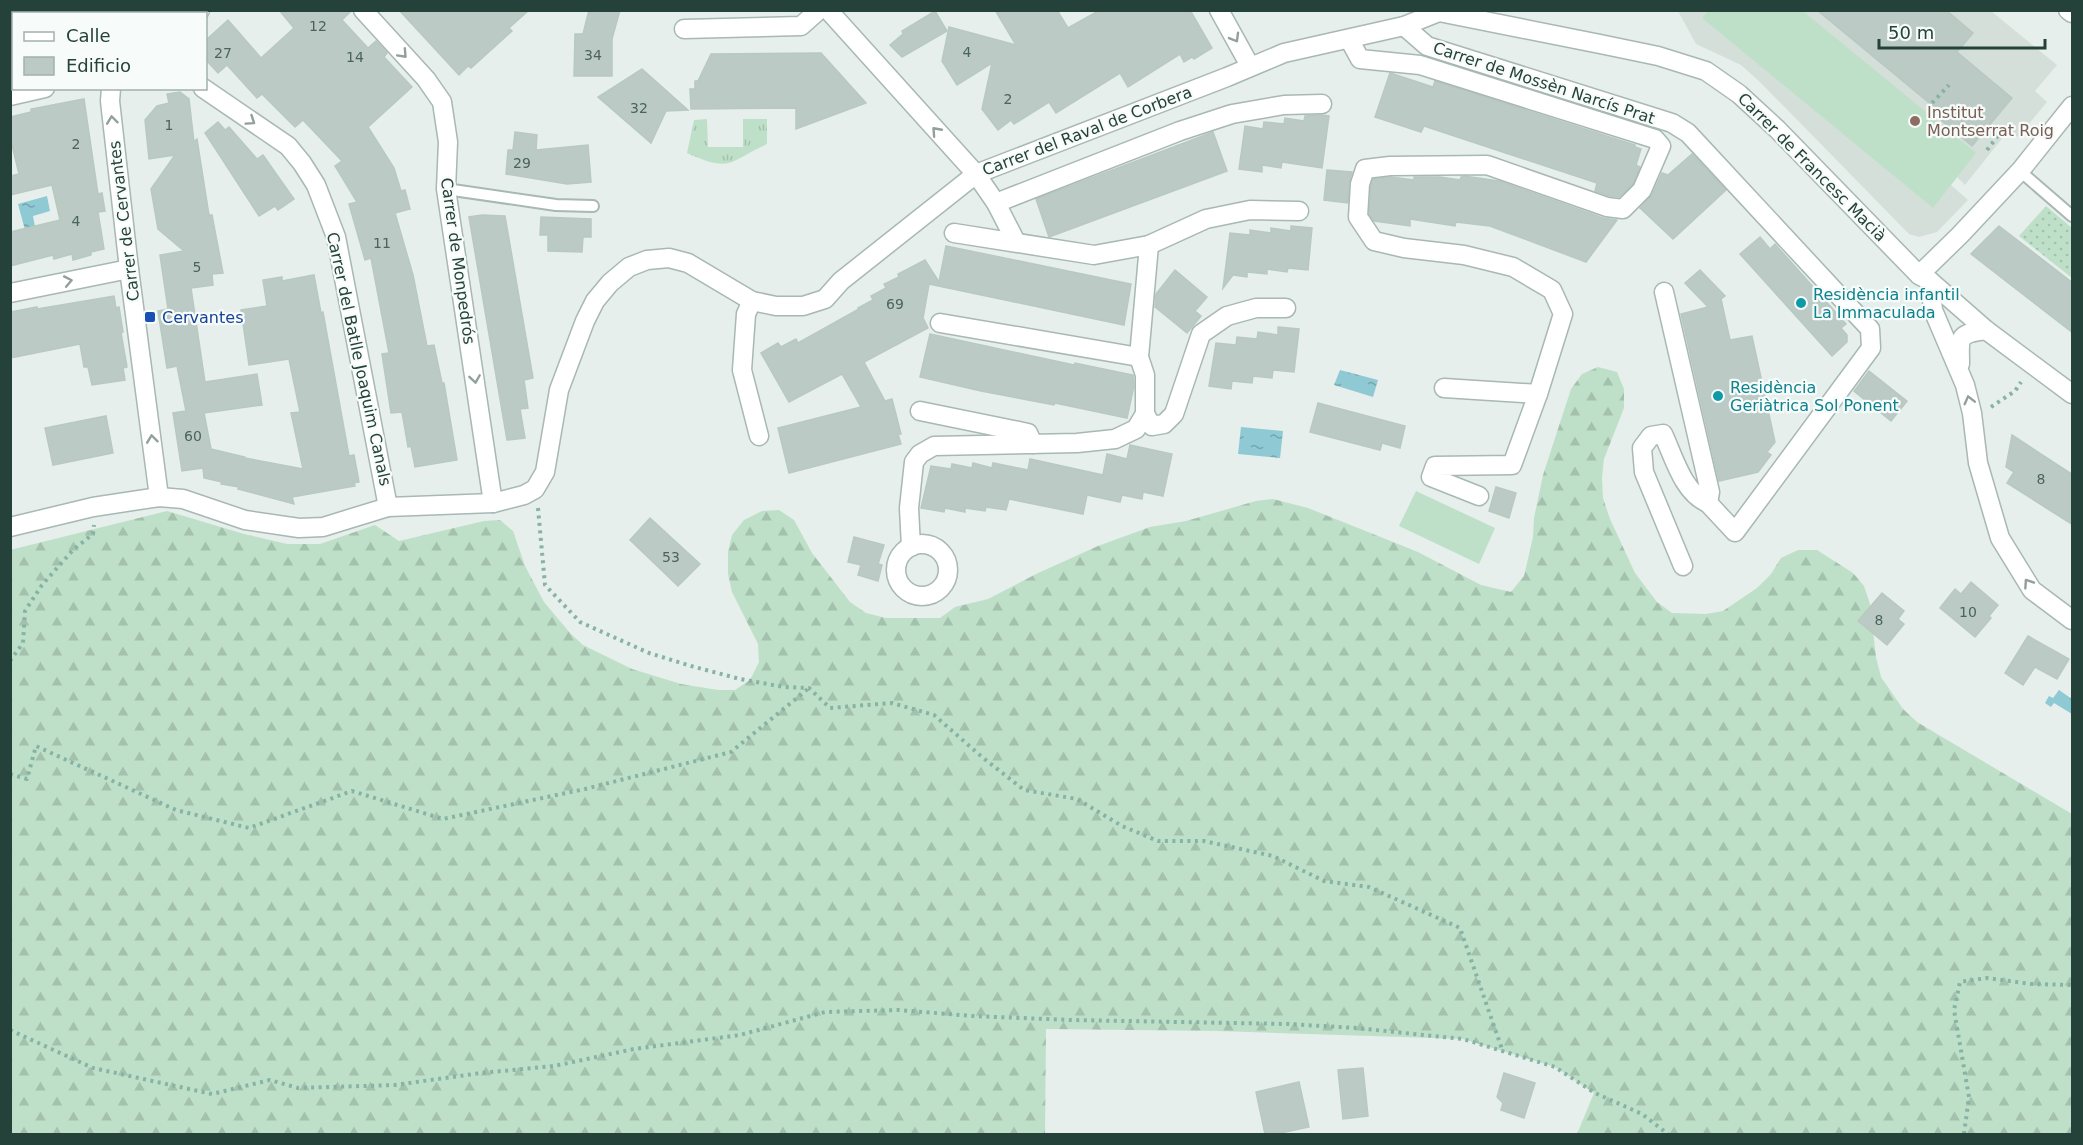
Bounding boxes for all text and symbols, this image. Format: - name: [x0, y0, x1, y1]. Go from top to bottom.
- legend: [12, 12, 207, 90]
- scale bar: [1879, 12, 2046, 50]
- house number: 12: [309, 18, 327, 34]
- text: 50 m: [1888, 22, 1934, 43]
- text: Calle: [66, 25, 111, 46]
- one-way arrow: [1228, 32, 1239, 42]
- street label: Carrer de Mossèn Narcís Prat: [1431, 38, 1657, 128]
- house number: 4: [963, 44, 972, 60]
- house number: 27: [214, 45, 232, 61]
- one-way arrow: [396, 47, 407, 57]
- house number: 34: [584, 47, 602, 63]
- house number: 14: [346, 49, 364, 65]
- text: Edificio: [66, 55, 131, 76]
- street label: Carrer del Raval de Corbera: [980, 82, 1194, 180]
- street label: Carrer de Francesc Macià: [1734, 89, 1890, 245]
- house number: 2: [1004, 91, 1012, 107]
- house number: 32: [630, 100, 648, 116]
- place label: Institut Montserrat Roig: [1927, 103, 2054, 140]
- one-way arrow: [245, 114, 256, 125]
- marker: Institut Montserrat Roig: [1908, 114, 1922, 128]
- one-way arrow: [107, 115, 119, 124]
- house number: 1: [165, 117, 173, 133]
- one-way arrow: [932, 127, 943, 138]
- house number: 2: [72, 136, 80, 152]
- street label: Carrer de Cervantes: [105, 140, 143, 302]
- house number: 29: [513, 155, 531, 171]
- street label: Carrer de Monpedrós: [437, 176, 479, 346]
- house number: 4: [72, 213, 81, 229]
- street label: Carrer del Batlle Joaquim Canals: [323, 230, 395, 488]
- house number: 11: [373, 235, 391, 251]
- house number: 5: [193, 259, 201, 275]
- one-way arrow: [63, 275, 73, 288]
- place label: Residència infantil La Immaculada: [1813, 285, 1960, 322]
- house number: 69: [886, 296, 904, 312]
- marker: Residència infantil La Immaculada: [1794, 296, 1808, 310]
- place label: Cervantes: [162, 308, 243, 327]
- marker: Cervantes: [143, 310, 157, 324]
- one-way arrow: [468, 374, 480, 383]
- place label: Residència Geriàtrica Sol Ponent: [1730, 378, 1899, 415]
- marker: Residència Geriàtrica Sol Ponent: [1711, 389, 1725, 403]
- one-way arrow: [1963, 395, 1976, 405]
- house number: 60: [184, 428, 202, 444]
- one-way arrow: [146, 434, 158, 443]
- house number: 8: [2037, 471, 2045, 487]
- house number: 53: [662, 549, 680, 565]
- one-way arrow: [2024, 578, 2035, 589]
- house number: 10: [1959, 604, 1977, 620]
- house number: 8: [1875, 612, 1883, 628]

